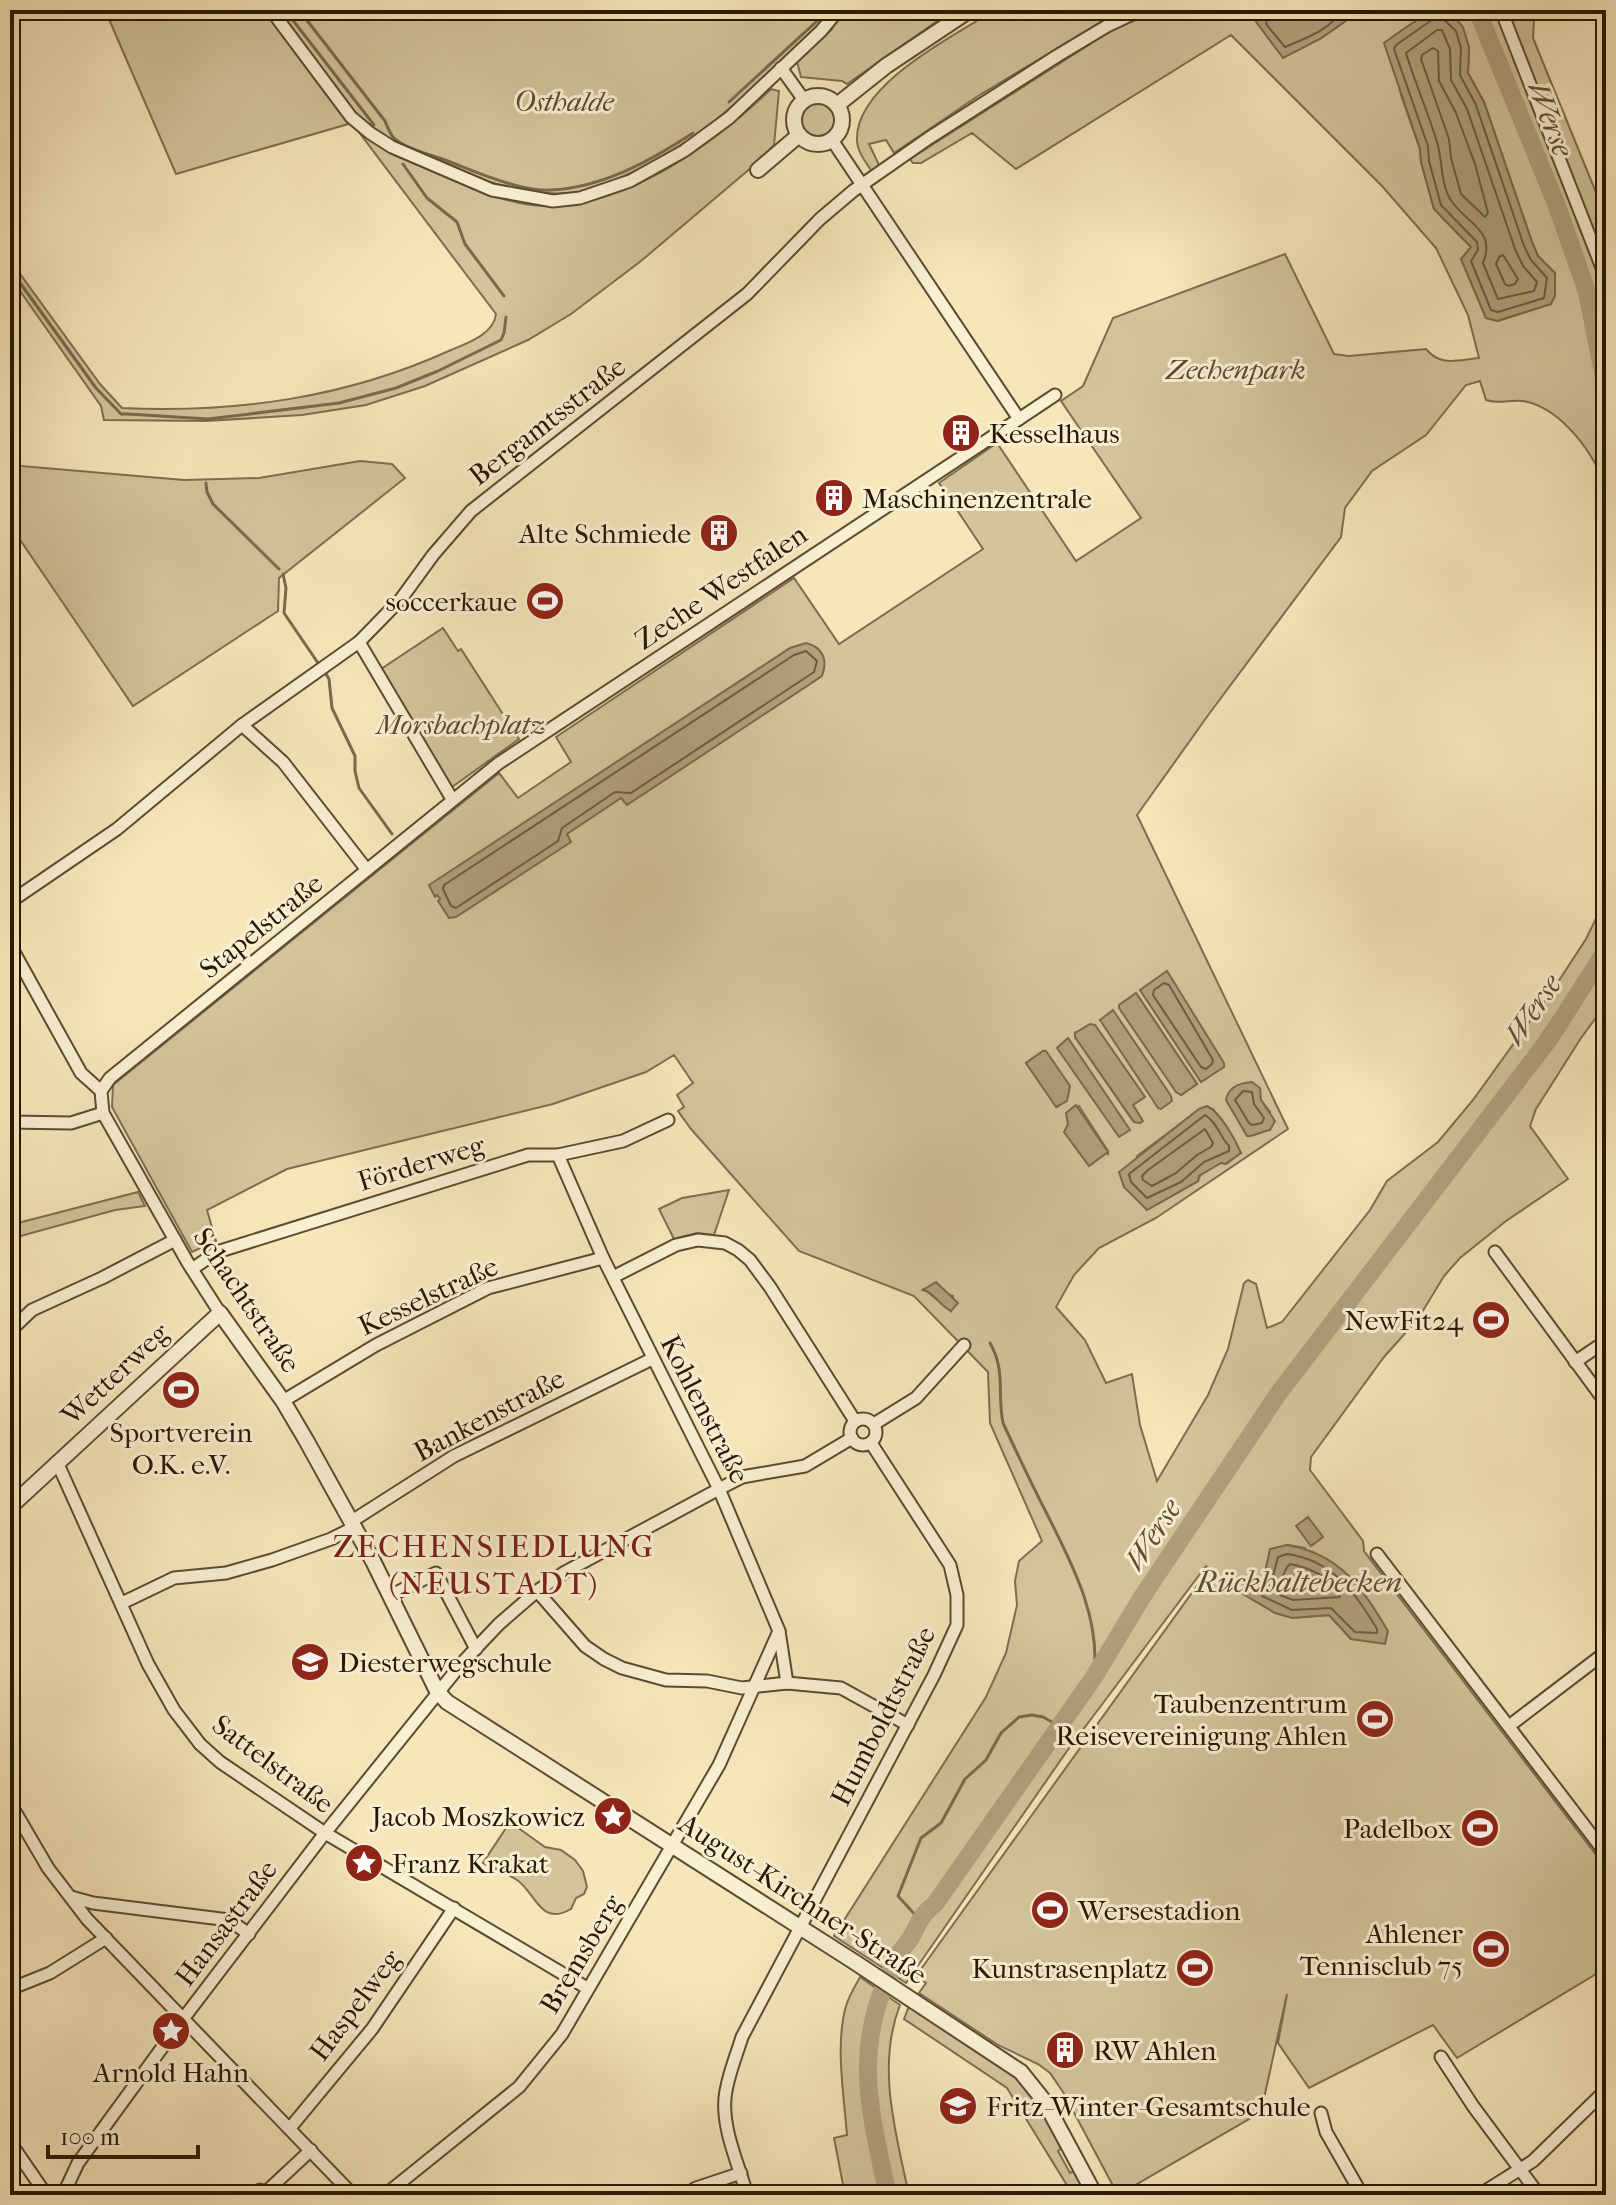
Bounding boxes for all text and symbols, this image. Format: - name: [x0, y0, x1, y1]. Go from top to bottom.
- water label: Werse: [1520, 77, 1581, 162]
- park label: Osthalde: [514, 85, 615, 118]
- street label: Bergamtsstraße: [462, 350, 632, 492]
- park label: Zechenpark: [1164, 353, 1306, 386]
- building icon: Kesselhaus: [940, 412, 982, 454]
- place label: Kesselhaus: [989, 417, 1120, 450]
- building icon: Maschinenzentrale: [813, 477, 855, 519]
- place label: Maschinenzentrale: [862, 482, 1092, 515]
- building icon: Alte Schmiede: [698, 512, 740, 554]
- place label: Alte Schmiede: [518, 517, 691, 550]
- street label: Zeche Westfalen: [629, 517, 813, 657]
- sports icon: soccerkaue: [524, 580, 566, 622]
- place label: soccerkaue: [385, 585, 517, 618]
- park label: Morsbachplatz: [374, 708, 546, 741]
- street label: Stapelstraße: [193, 866, 329, 986]
- water label: Werse: [1497, 967, 1570, 1052]
- street label: Förderweg: [354, 1128, 489, 1198]
- street label: Schachtstraße: [187, 1221, 308, 1379]
- street label: Kesselstraße: [353, 1249, 503, 1343]
- sports icon: NewFit24: [1470, 1299, 1512, 1341]
- place label: NewFit24: [1344, 1304, 1464, 1337]
- street label: Wetterweg: [54, 1315, 176, 1433]
- street label: Kohlenstraße: [654, 1330, 756, 1489]
- street label: Bankenstraße: [408, 1361, 570, 1469]
- sports icon: Sportverein O.K. e.V.: [160, 1369, 202, 1411]
- place label: Sportverein O.K. e.V.: [109, 1416, 253, 1481]
- water label: Werse: [1117, 1492, 1189, 1577]
- district label: ZECHENSIEDLUNG (NEUSTADT): [333, 1528, 655, 1602]
- water label: Rückhaltebecken: [1194, 1565, 1402, 1600]
- street label: Humboldtstraße: [824, 1621, 942, 1811]
- school or university icon: Diesterwegschule: [289, 1641, 331, 1683]
- place label: Diesterwegschule: [338, 1646, 552, 1679]
- place label: Taubenzentrum Reisevereinigung Ahlen: [1055, 1687, 1348, 1752]
- sports icon: Taubenzentrum Reisevereinigung Ahlen: [1354, 1698, 1396, 1740]
- street label: Sattelstraße: [206, 1708, 340, 1820]
- place icon: Jacob Moszkowicz: [592, 1795, 634, 1837]
- place label: Jacob Moszkowicz: [370, 1800, 585, 1833]
- street label: August-Kirchner-Straße: [672, 1806, 933, 1992]
- sports icon: Padelbox: [1459, 1807, 1501, 1849]
- place label: Padelbox: [1343, 1812, 1452, 1845]
- place icon: Franz Krakat: [343, 1842, 385, 1884]
- place label: Franz Krakat: [392, 1847, 549, 1880]
- street label: Hansastraße: [168, 1853, 284, 1992]
- street label: Bremsberg: [533, 1888, 630, 2019]
- sports icon: Wersestadion: [1029, 1889, 1071, 1931]
- place label: Wersestadion: [1077, 1894, 1240, 1927]
- place label: Ahlener Tennisclub 75: [1300, 1917, 1463, 1982]
- sports icon: Ahlener Tennisclub 75: [1470, 1928, 1512, 1970]
- street label: Haspelweg: [302, 1942, 408, 2067]
- sports icon: Kunstrasenplatz: [1174, 1947, 1216, 1989]
- place label: Kunstrasenplatz: [972, 1952, 1167, 1985]
- place icon: Arnold Hahn: [150, 2010, 192, 2052]
- building icon: RW Ahlen: [1044, 2029, 1086, 2071]
- place label: RW Ahlen: [1093, 2034, 1217, 2067]
- place label: Arnold Hahn: [92, 2056, 249, 2089]
- school or university icon: Fritz-Winter-Gesamtschule: [937, 2085, 979, 2127]
- place label: Fritz-Winter-Gesamtschule: [986, 2090, 1311, 2123]
- scale bar: [48, 2109, 198, 2159]
- text: 100 m: [60, 2123, 120, 2151]

